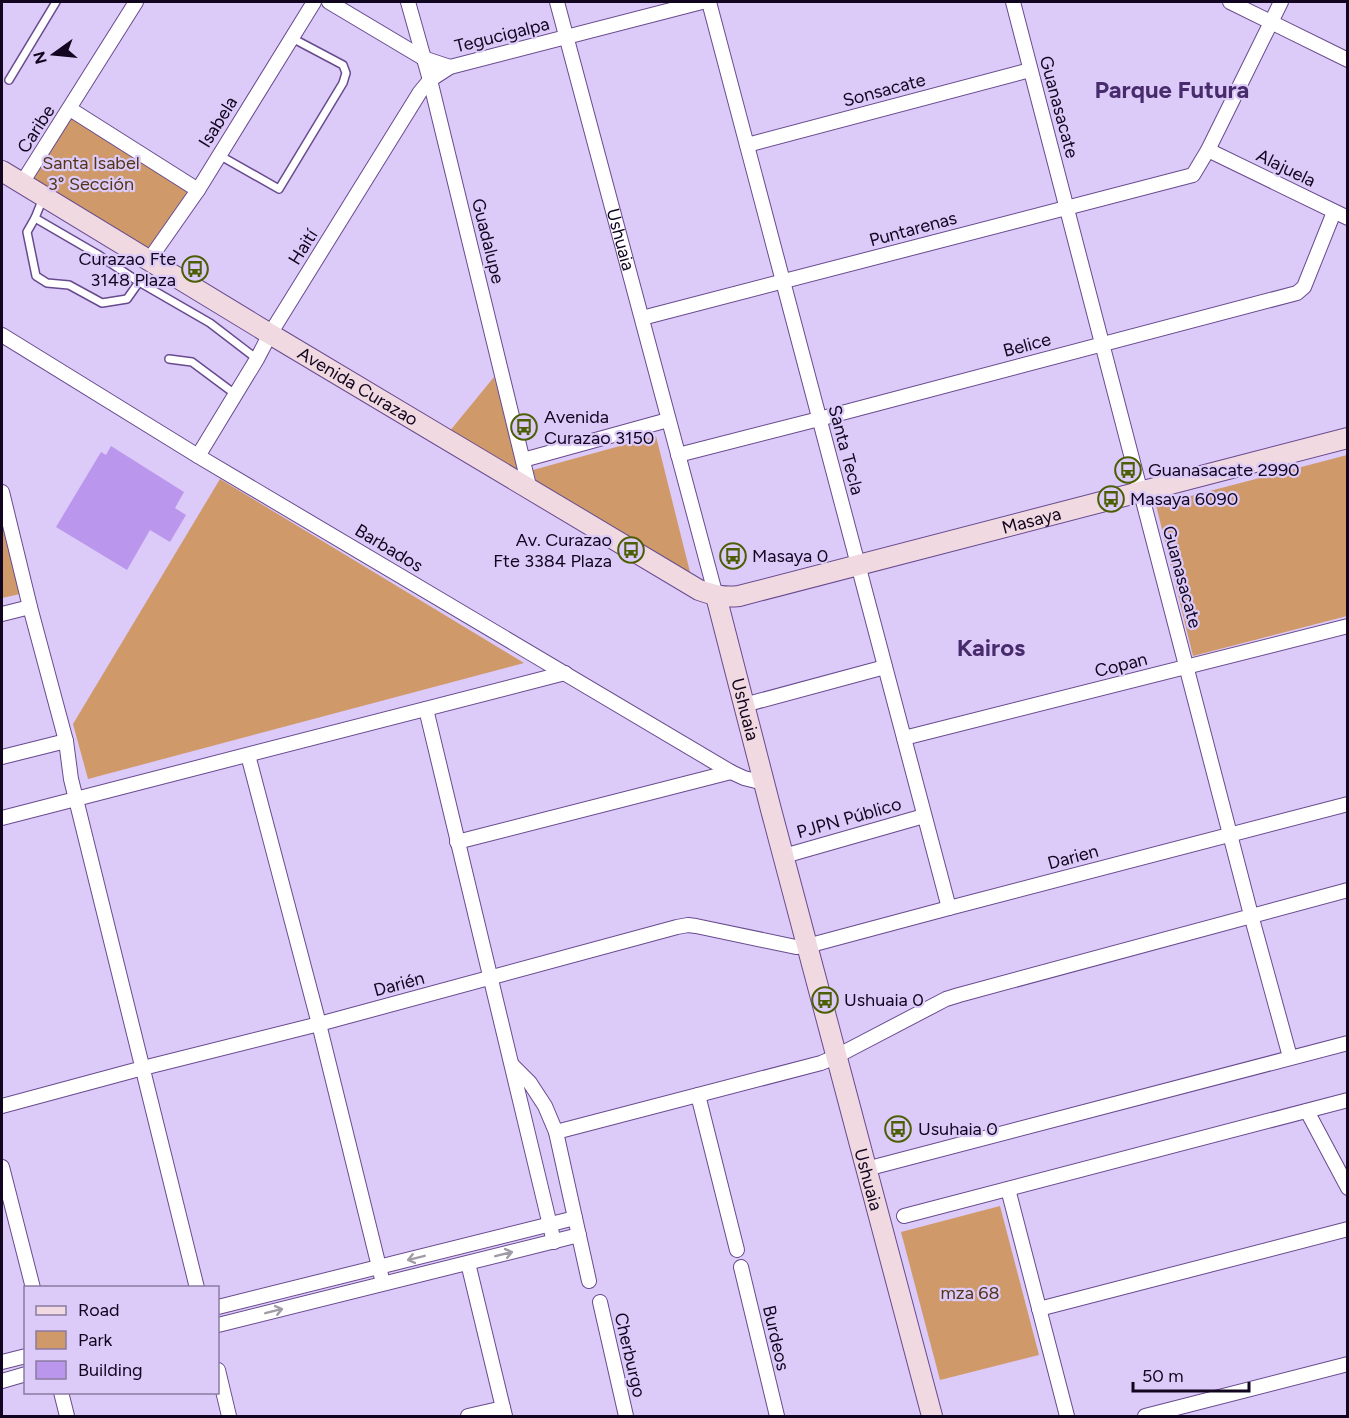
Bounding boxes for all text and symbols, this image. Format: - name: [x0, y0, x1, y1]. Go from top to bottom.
- street label: Tegucigalpa: [452, 13, 552, 57]
- north arrow: [24, 24, 84, 84]
- text: N: [29, 49, 51, 66]
- street label: Guanasacate: [1035, 53, 1083, 161]
- street label: Sonsacate: [840, 68, 928, 112]
- district label: Parque Futura: [1095, 75, 1249, 104]
- street label: Isabela: [194, 92, 242, 152]
- street label: Caribe: [12, 101, 60, 157]
- street label: Alajuela: [1253, 144, 1319, 192]
- park label: Santa Isabel 3° Sección: [42, 152, 140, 195]
- street label: Guadalupe: [467, 196, 509, 286]
- street label: Ushuaia: [602, 206, 639, 273]
- street label: Puntarenas: [867, 207, 959, 251]
- street label: Haití: [284, 224, 323, 269]
- place label: Curazao Fte 3148 Plaza: [78, 248, 176, 291]
- bus stop icon: Curazao Fte 3148 Plaza: [180, 254, 210, 284]
- street label: Belice: [1001, 328, 1053, 362]
- street label: Avenida Curazao: [294, 342, 422, 431]
- street label: Santa Tecla: [823, 403, 869, 497]
- place label: Avenida Curazao 3150: [544, 406, 654, 449]
- bus stop icon: Avenida Curazao 3150: [509, 412, 539, 442]
- bus stop icon: Guanasacate 2990: [1113, 455, 1143, 485]
- place label: Guanasacate 2990: [1148, 459, 1300, 481]
- bus stop icon: Masaya 6090: [1096, 484, 1126, 514]
- place label: Masaya 6090: [1130, 488, 1238, 510]
- street label: Masaya: [999, 502, 1063, 539]
- street label: Barbados: [351, 519, 427, 577]
- street label: Guanasacate: [1158, 523, 1206, 631]
- place label: Av. Curazao Fte 3384 Plaza: [493, 529, 612, 572]
- bus stop icon: Av. Curazao Fte 3384 Plaza: [616, 535, 646, 565]
- bus stop icon: Masaya 0: [718, 541, 748, 571]
- place label: Masaya 0: [752, 545, 828, 567]
- district label: Kairos: [957, 633, 1025, 662]
- street label: Copan: [1092, 648, 1150, 682]
- street label: Ushuaia: [726, 676, 764, 743]
- street label: PJPN Público: [794, 793, 904, 843]
- street label: Darien: [1045, 840, 1101, 874]
- street label: Darién: [371, 967, 427, 1001]
- bus stop icon: Ushuaia 0: [810, 985, 840, 1015]
- place label: Ushuaia 0: [844, 989, 924, 1011]
- bus stop icon: Usuhaia 0: [883, 1114, 913, 1144]
- place label: Usuhaia 0: [918, 1118, 998, 1140]
- street label: Ushuaia: [849, 1146, 887, 1213]
- one-way arrow: [494, 1247, 513, 1259]
- one-way arrow: [407, 1252, 426, 1264]
- park label: mza 68: [940, 1282, 1000, 1304]
- legend: [24, 1286, 219, 1394]
- text: Road: [78, 1299, 119, 1321]
- street label: Burdeos: [758, 1303, 794, 1373]
- one-way arrow: [264, 1304, 283, 1316]
- street label: Cherburgo: [610, 1310, 650, 1400]
- text: Park: [78, 1329, 113, 1351]
- scale bar: [1133, 1355, 1248, 1393]
- text: Building: [78, 1359, 143, 1381]
- text: 50 m: [1142, 1365, 1184, 1387]

